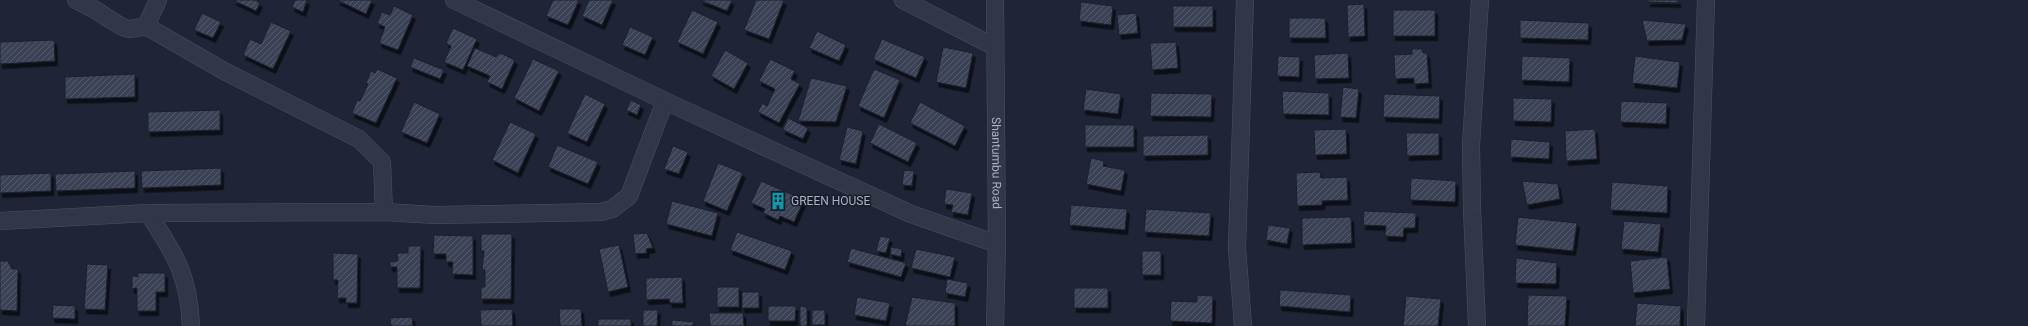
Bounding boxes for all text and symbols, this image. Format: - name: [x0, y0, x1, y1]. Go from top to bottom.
- street label: Shantumbu Road: [989, 117, 1004, 209]
- building icon: GREEN HOUSE: [768, 191, 788, 211]
- place label: GREEN HOUSE: [791, 194, 870, 208]

